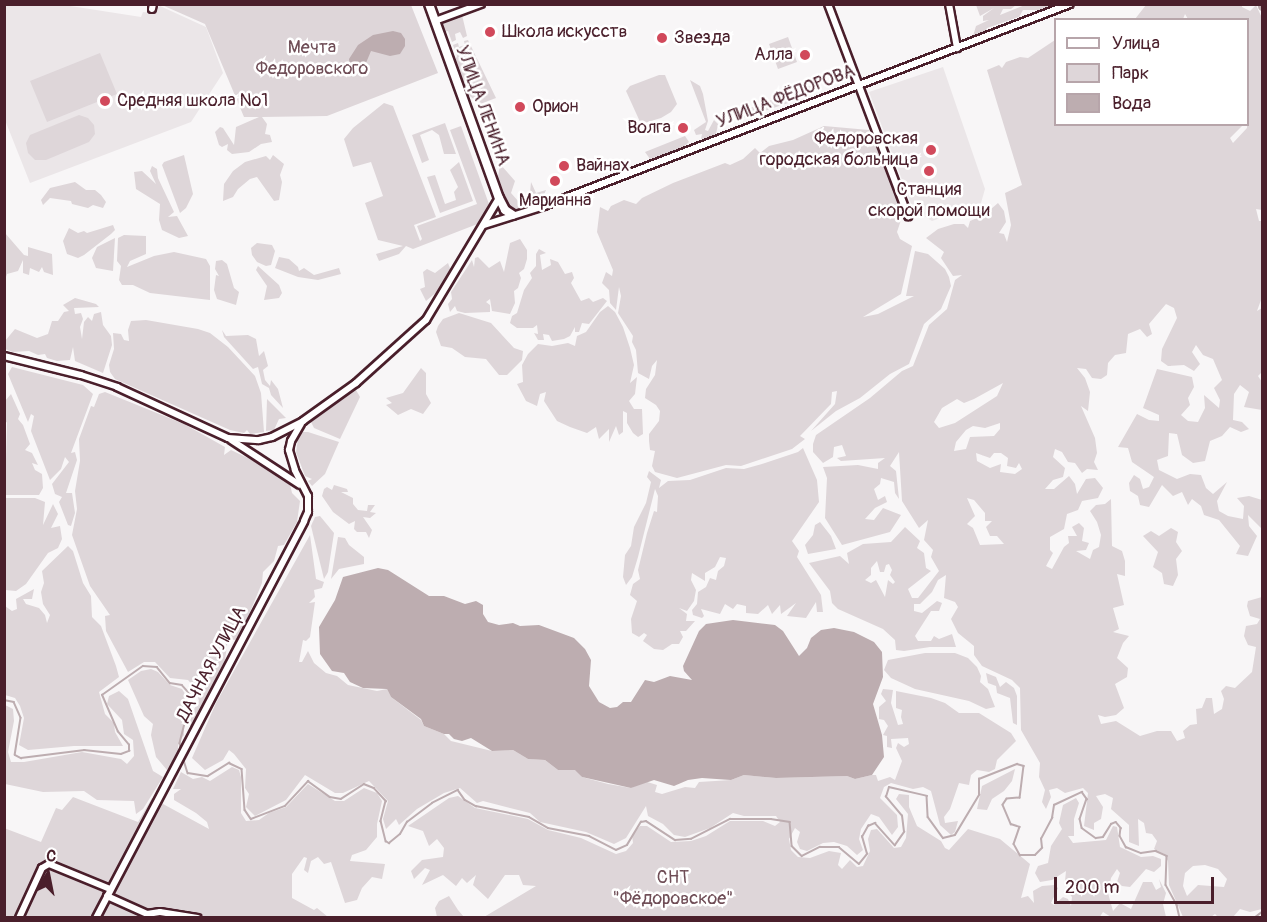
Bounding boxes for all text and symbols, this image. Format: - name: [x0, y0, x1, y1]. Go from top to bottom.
- legend: [1054, 18, 1249, 126]
- place label: Школа искусств: [502, 21, 627, 43]
- marker: Школа искусств: [483, 25, 497, 39]
- place label: Звезда: [674, 27, 730, 49]
- marker: Звезда: [655, 31, 669, 45]
- text: Улица: [1112, 32, 1160, 55]
- park label: Мечта Федоровского: [256, 38, 368, 80]
- street label: УЛИЦА ЛЕНИНА: [450, 43, 514, 169]
- place label: Алла: [754, 44, 793, 66]
- marker: Алла: [798, 48, 812, 62]
- street label: УЛИЦА ФЁДОРОВА: [714, 61, 858, 133]
- text: Парк: [1112, 62, 1149, 85]
- place label: Средняя школа №1: [117, 90, 268, 112]
- text: Вода: [1112, 92, 1151, 115]
- marker: Средняя школа №1: [98, 94, 112, 108]
- place label: Орион: [532, 96, 579, 118]
- marker: Орион: [513, 100, 527, 114]
- place label: Волга: [627, 117, 671, 139]
- marker: Волга: [676, 121, 690, 135]
- place label: Федоровская городская больница: [760, 129, 918, 172]
- marker: Федоровская городская больница: [922, 141, 940, 159]
- place label: Вайнах: [576, 155, 630, 177]
- marker: Вайнах: [557, 159, 571, 173]
- marker: Станция скорой помощи: [922, 164, 936, 178]
- marker: Марианна: [548, 174, 562, 188]
- place label: Станция скорой помощи: [868, 180, 990, 222]
- place label: Марианна: [519, 190, 591, 212]
- street label: ДАЧНАЯ УЛИЦА: [173, 603, 251, 725]
- north arrow: [18, 844, 78, 904]
- text: С: [45, 846, 58, 867]
- scale bar: [1057, 865, 1218, 903]
- park label: СНТ "Фёдоровское": [613, 868, 733, 910]
- text: 200 m: [1065, 876, 1120, 899]

